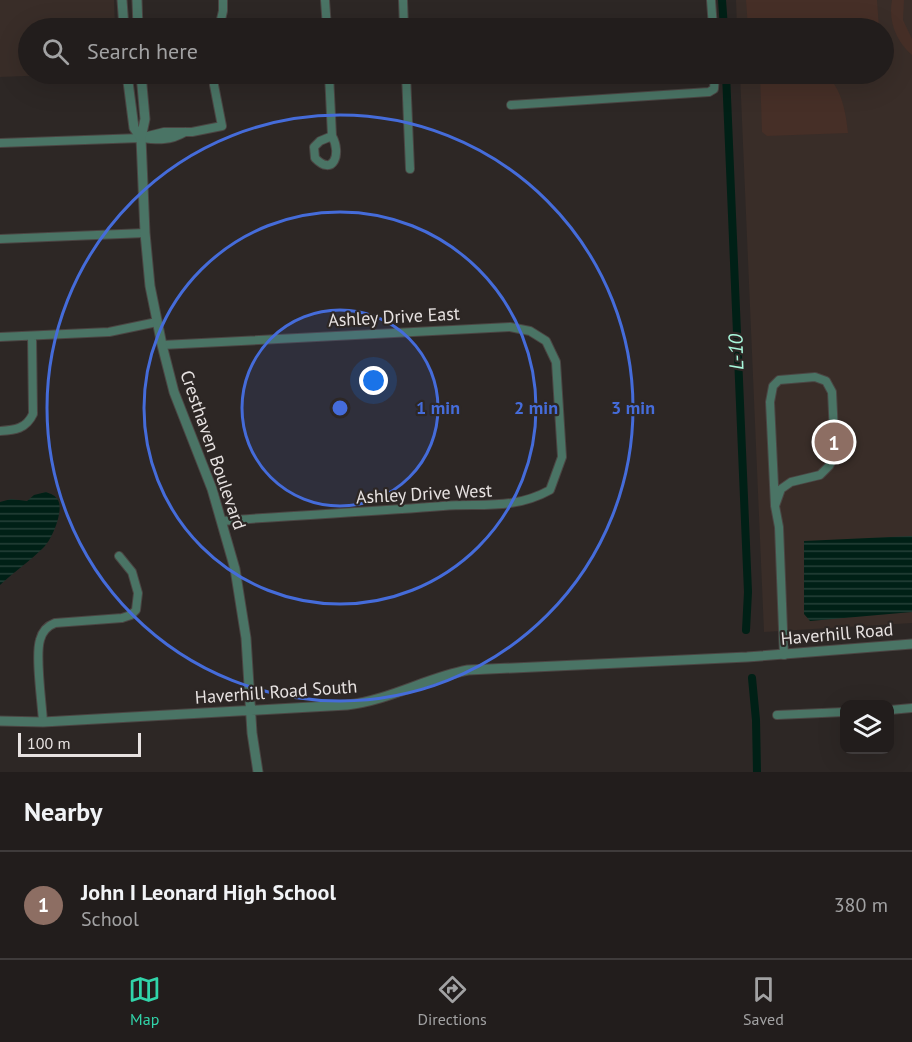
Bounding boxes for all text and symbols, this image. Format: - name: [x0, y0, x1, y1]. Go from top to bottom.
- search box: [18, 18, 894, 84]
- icon: search: [39, 35, 72, 68]
- text: Search here: [87, 37, 198, 65]
- street label: Ashley Drive East: [328, 302, 460, 331]
- water label: L-10: [722, 333, 750, 370]
- your location: [359, 366, 388, 395]
- street label: Cresthaven Boulevard: [175, 367, 252, 533]
- text: 1 min: [416, 396, 460, 419]
- text: 2 min: [514, 396, 558, 419]
- text: 3 min: [611, 396, 655, 419]
- centre of rings: [330, 398, 350, 418]
- pin: 1: [814, 420, 854, 464]
- street label: Ashley Drive West: [355, 478, 493, 509]
- street label: Haverhill Road: [780, 617, 894, 650]
- street label: Haverhill Road South: [194, 674, 358, 709]
- map controls: [840, 700, 894, 754]
- button: layers: [840, 700, 894, 754]
- scale bar: [18, 730, 141, 758]
- text: 100 m: [27, 733, 70, 753]
- text: Nearby: [24, 795, 102, 828]
- text: John I Leonard High School: [81, 878, 336, 906]
- text: 1: [38, 892, 49, 918]
- text: 380 m: [834, 892, 888, 918]
- text: School: [81, 906, 139, 932]
- tab: Map: [128, 973, 161, 1029]
- tab: Directions: [418, 973, 487, 1029]
- tab: Saved: [743, 973, 784, 1029]

